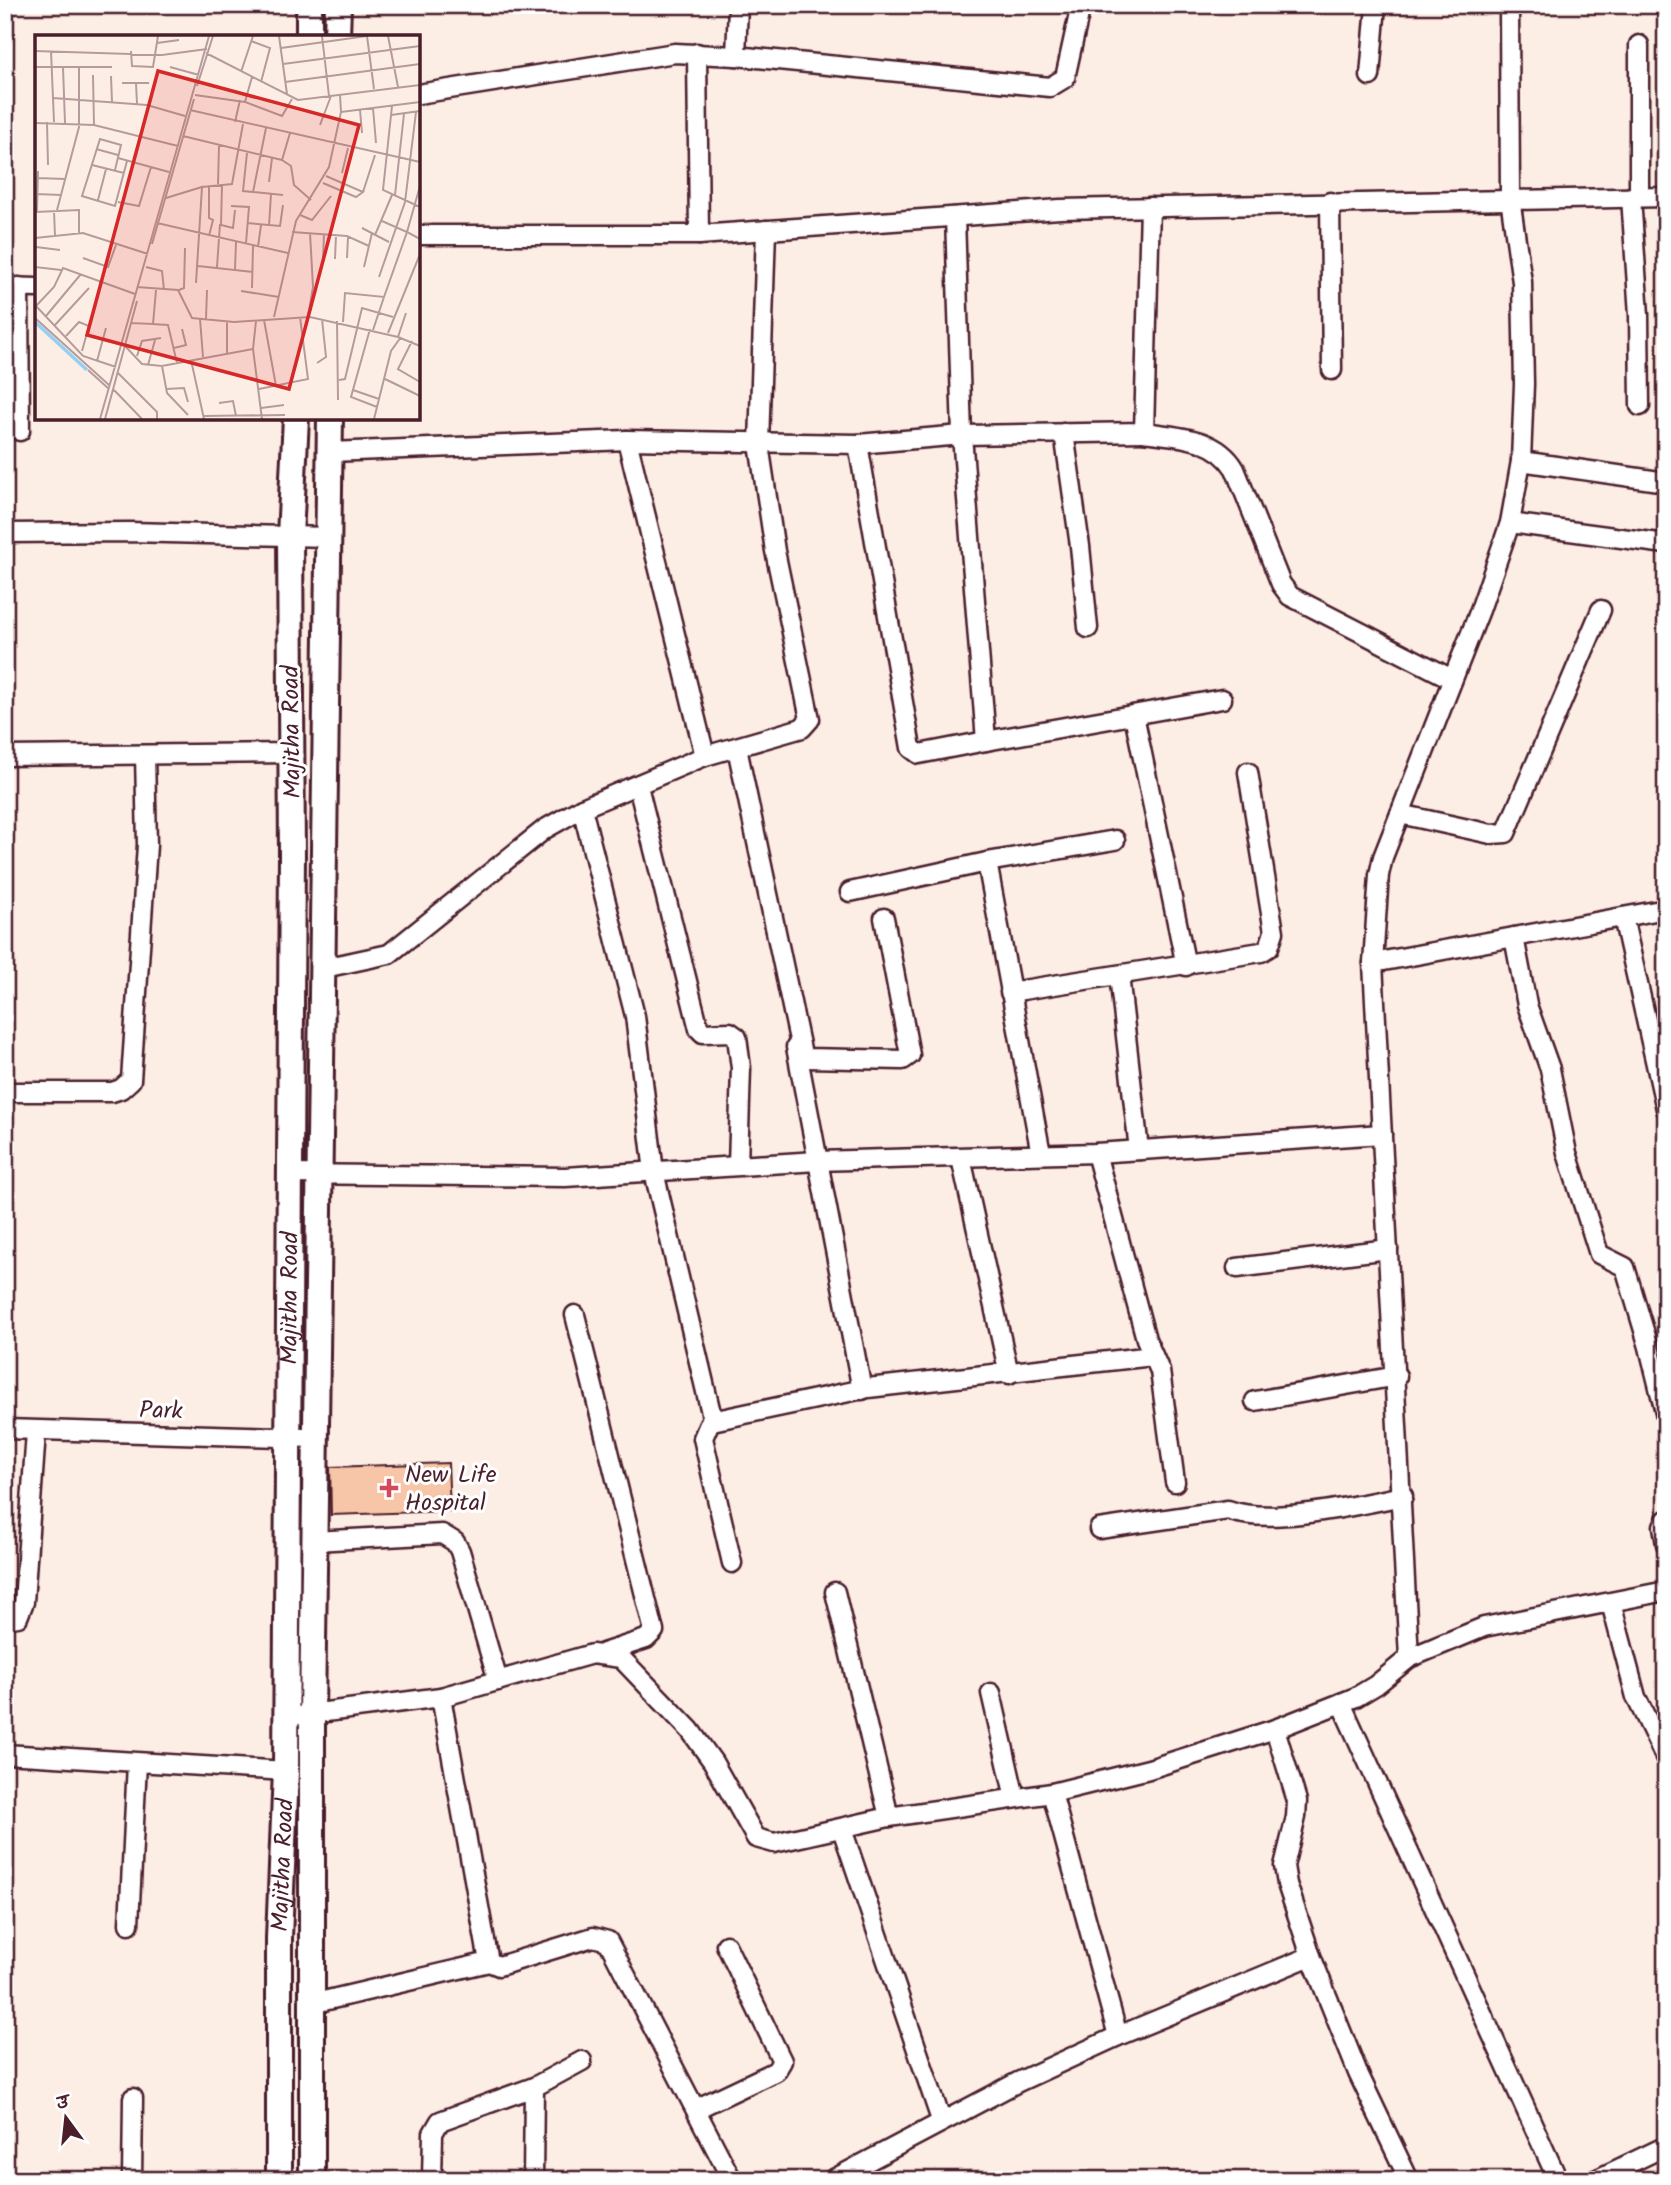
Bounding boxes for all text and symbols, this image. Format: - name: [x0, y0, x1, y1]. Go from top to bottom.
- inset map: [35, 35, 420, 420]
- street label: Majitha Road: [272, 664, 313, 799]
- street label: Majitha Road: [271, 1230, 311, 1365]
- street label: Park: [139, 1392, 184, 1431]
- place label: New Life Hospital: [405, 1456, 497, 1523]
- marker: New Life Hospital: [379, 1478, 399, 1498]
- street label: Majitha Road: [261, 1797, 306, 1933]
- north arrow: [32, 2084, 102, 2154]
- text: उ: [52, 2086, 76, 2120]

